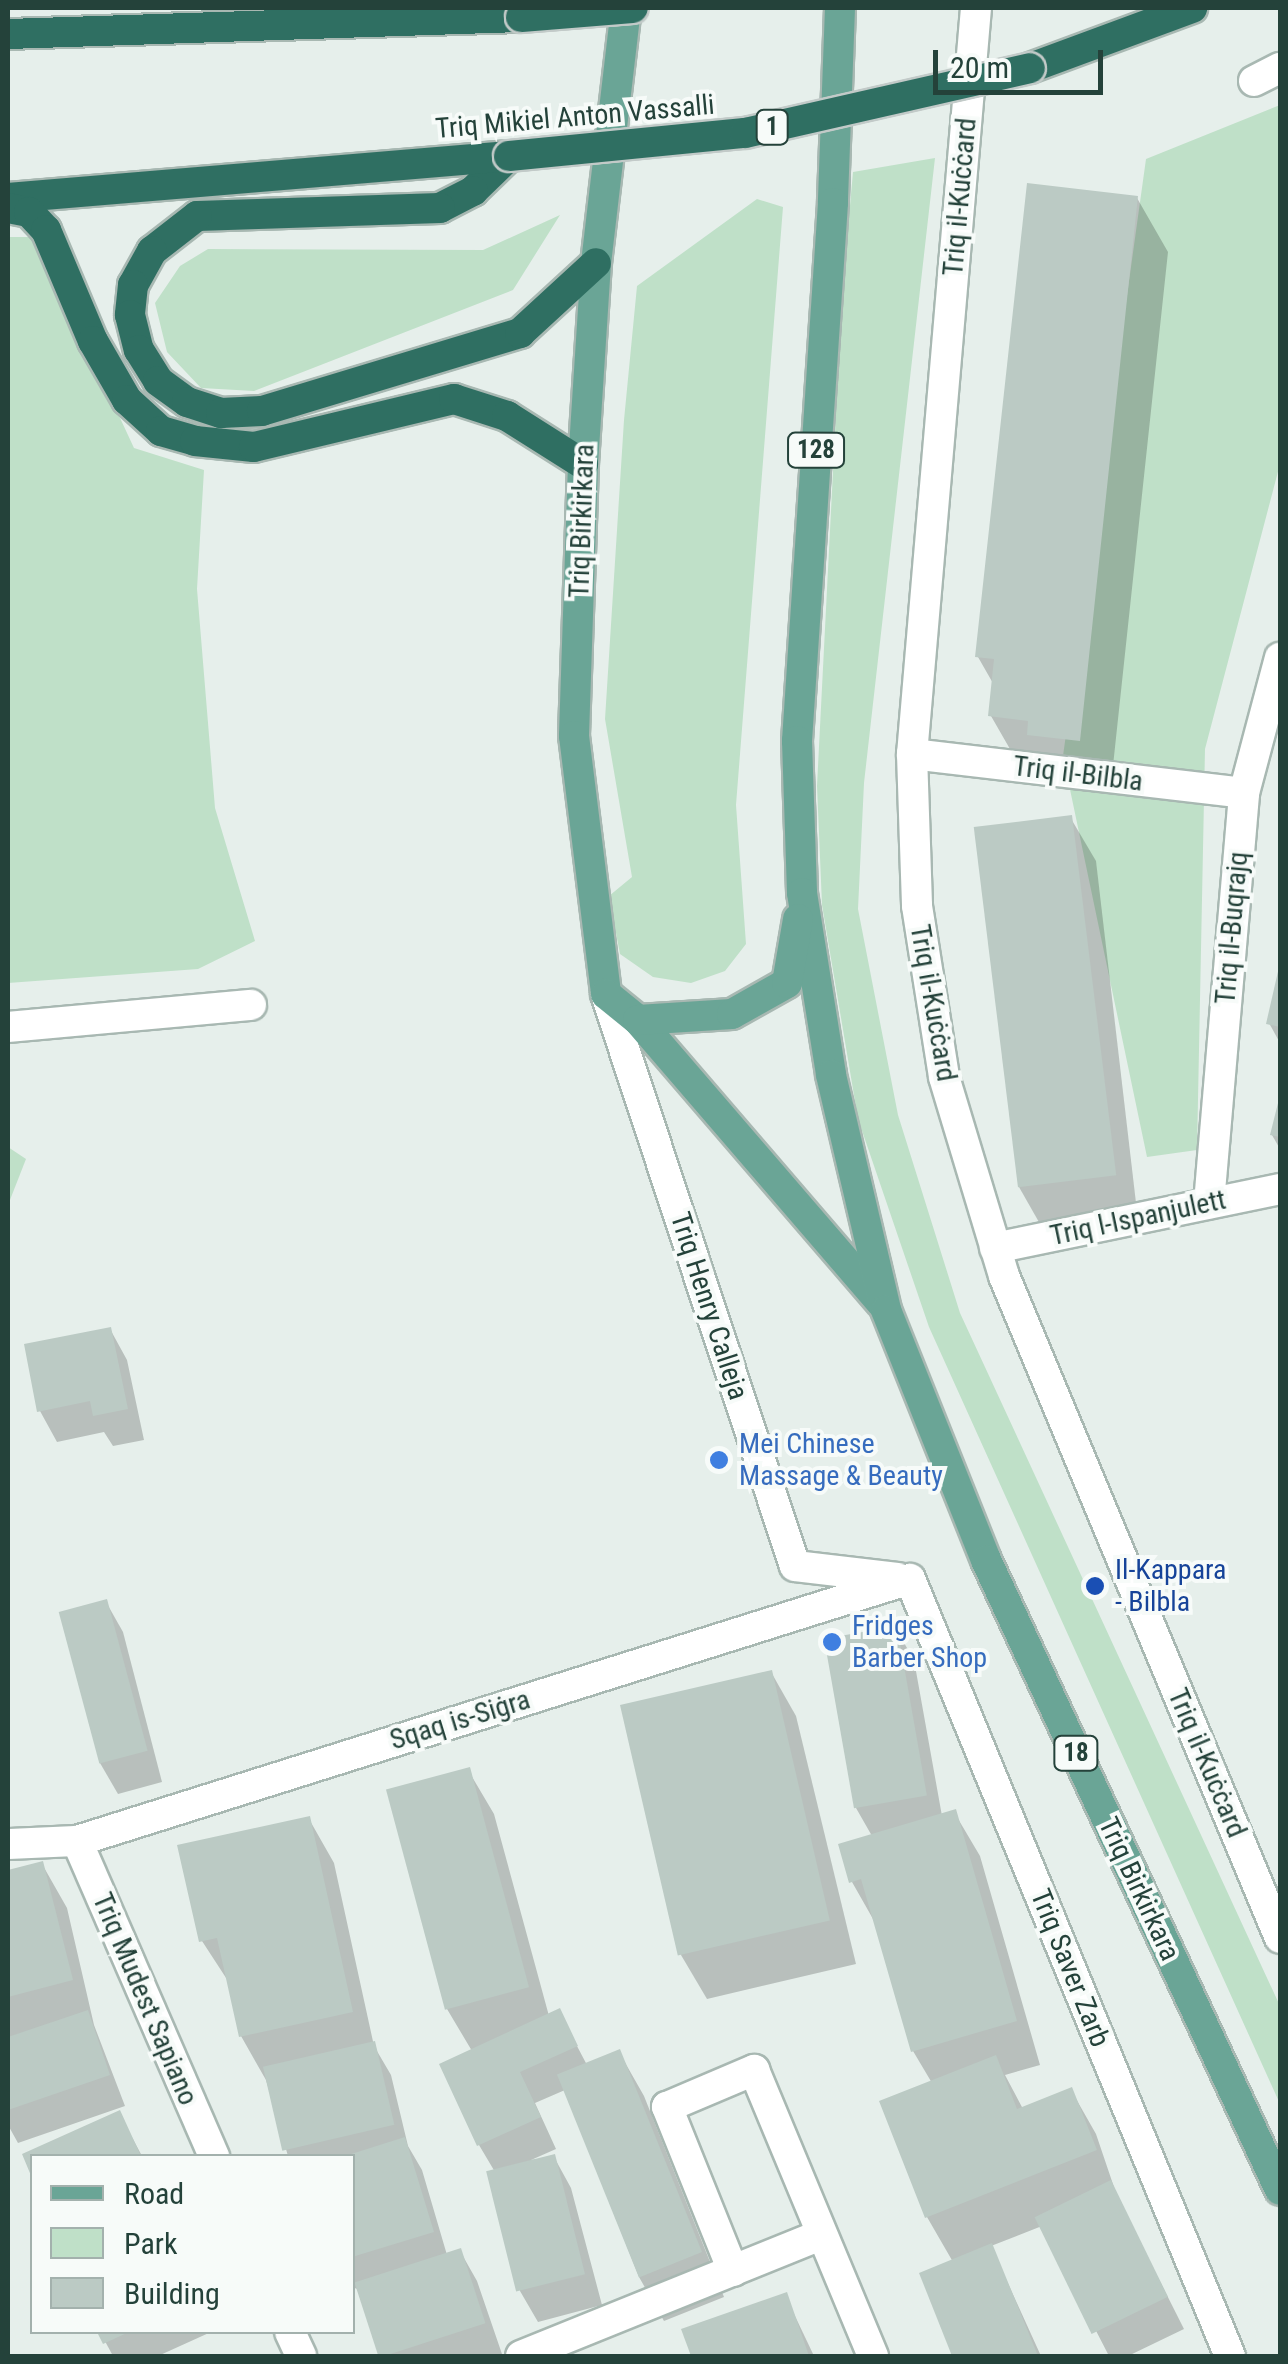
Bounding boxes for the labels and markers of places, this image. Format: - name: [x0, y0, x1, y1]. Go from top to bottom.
- place label: Mei Chinese Massage & Beauty: [739, 1427, 943, 1493]
- marker: Mei Chinese Massage & Beauty: [708, 1449, 730, 1471]
- place label: Il-Kappara - Bilbla: [1115, 1553, 1226, 1619]
- marker: Il-Kappara - Bilbla: [1084, 1575, 1106, 1597]
- place label: Fridges Barber Shop: [852, 1609, 987, 1675]
- marker: Fridges Barber Shop: [821, 1631, 843, 1653]

